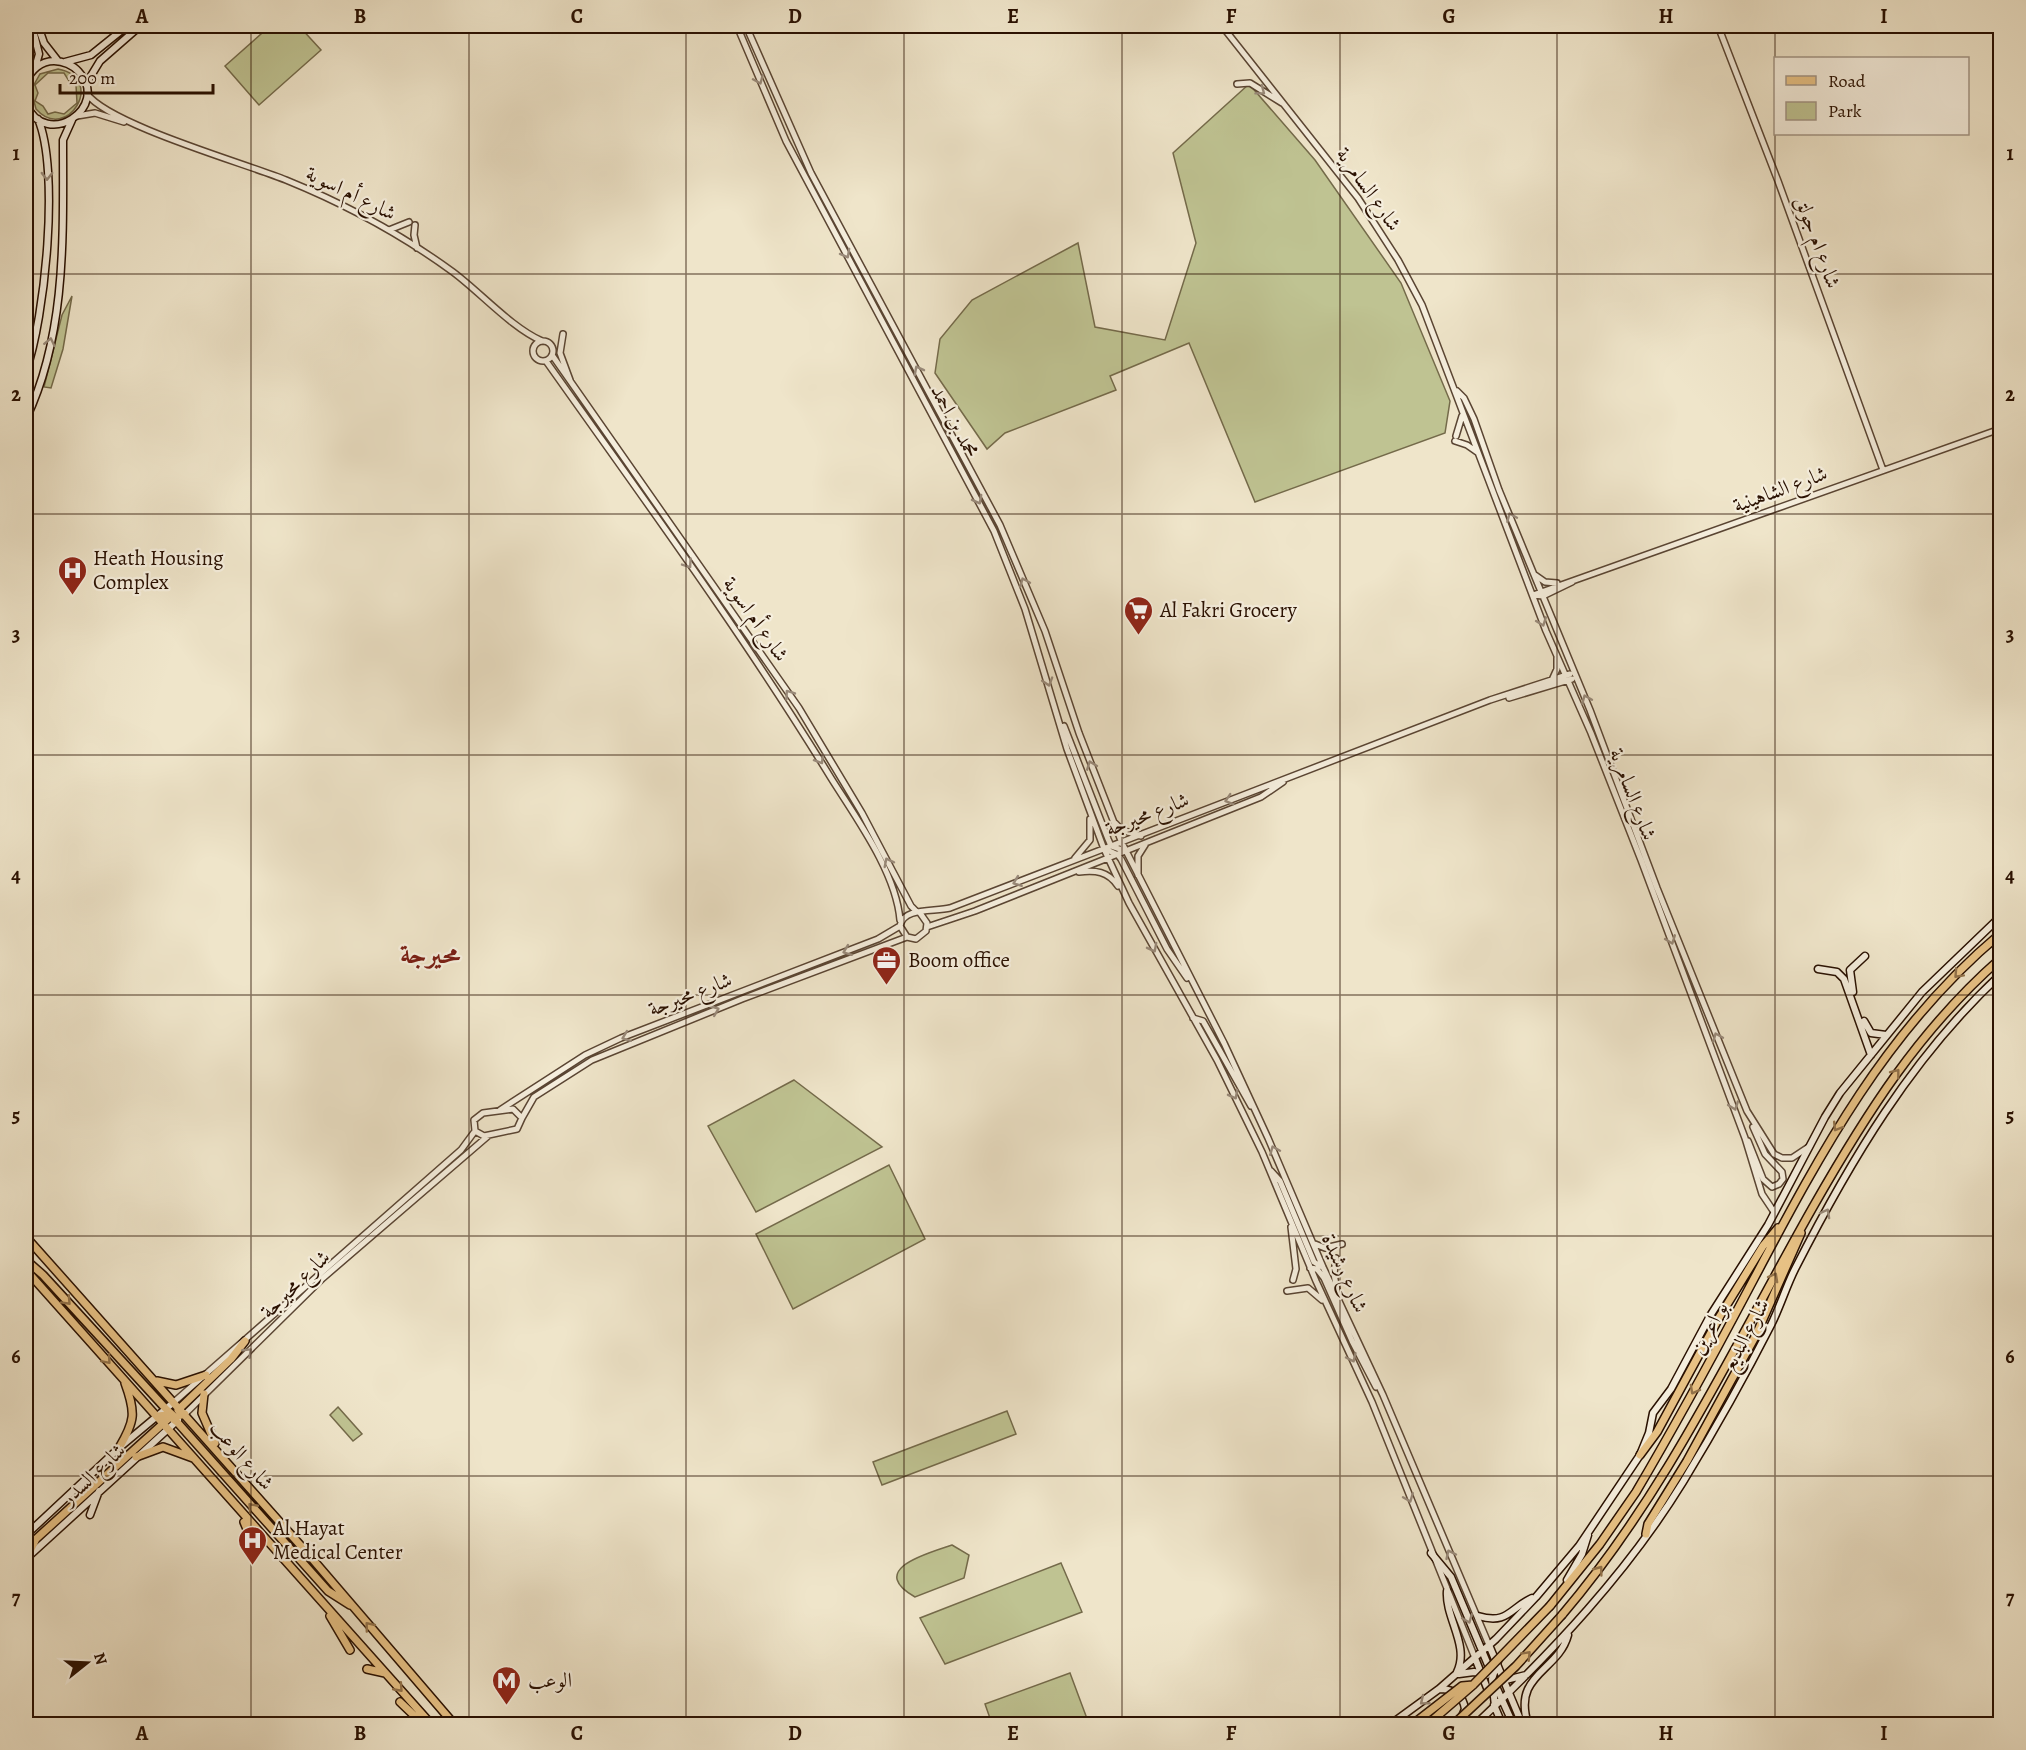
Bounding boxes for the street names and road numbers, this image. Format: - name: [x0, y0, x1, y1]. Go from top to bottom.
- street label: شارع السامرية: [1327, 141, 1408, 239]
- street label: شارع أم اسوية: [299, 158, 401, 231]
- street label: شارع ام جولق: [1785, 192, 1848, 293]
- street label: محمد بن احمد: [924, 380, 986, 463]
- street label: شارع الشاهينية: [1729, 459, 1832, 523]
- street label: شارع أم اسوية: [713, 570, 796, 669]
- street label: شارع السامرية: [1599, 744, 1663, 846]
- street label: شارع محيرجة: [1101, 785, 1194, 846]
- street label: شارع محيرجة: [644, 965, 737, 1026]
- street label: شارع رشيدة: [1312, 1229, 1375, 1319]
- street label: شارع محيرجة: [254, 1244, 339, 1327]
- street label: شارع البديع: [1714, 1294, 1780, 1378]
- street label: بو اعرين: [1683, 1296, 1736, 1360]
- street label: شارع الوعب: [201, 1414, 280, 1499]
- street label: شارع السدر: [53, 1437, 134, 1515]

